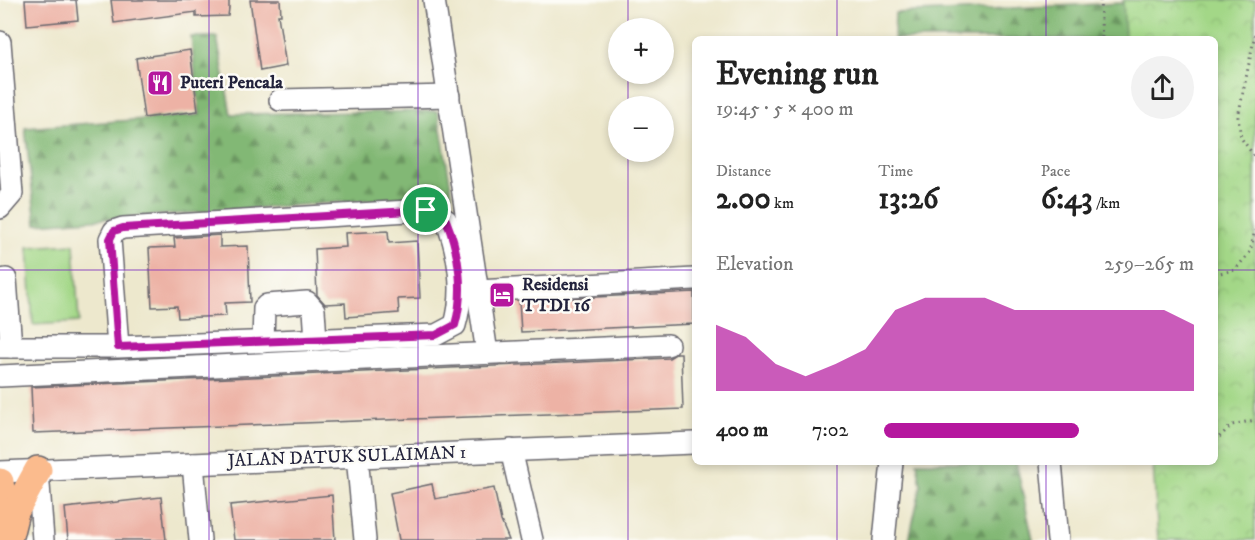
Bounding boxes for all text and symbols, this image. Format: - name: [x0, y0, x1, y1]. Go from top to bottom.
- map controls: [608, 18, 674, 162]
- button: +: [608, 18, 674, 84]
- text: Evening run: [716, 54, 878, 95]
- button: share: [1131, 56, 1194, 119]
- restaurant icon: Puteri Pencala: [145, 68, 175, 98]
- place label: Puteri Pencala: [180, 72, 283, 94]
- button: −: [608, 96, 674, 162]
- text: 19:45 · 5 × 400 m: [716, 97, 854, 122]
- text: Distance: [716, 161, 771, 181]
- text: Time: [878, 161, 913, 181]
- text: Pace: [1041, 161, 1070, 181]
- text: 2.00: [716, 181, 771, 218]
- text: 13:26: [878, 181, 939, 218]
- text: 6:43: [1041, 181, 1093, 218]
- pin: [400, 184, 451, 235]
- icon: arrive: [409, 193, 442, 226]
- text: km: [771, 193, 794, 213]
- text: /km: [1093, 193, 1120, 213]
- text: Elevation: [716, 252, 793, 277]
- text: 259–265 m: [1104, 252, 1194, 277]
- place label: Residensi TTDI 16: [521, 274, 592, 317]
- hotel icon: Residensi TTDI 16: [487, 280, 517, 310]
- text: 400 m: [716, 418, 768, 443]
- text: 7:02: [812, 418, 848, 443]
- street label: JALAN DATUK SULAIMAN 1: [225, 442, 467, 472]

